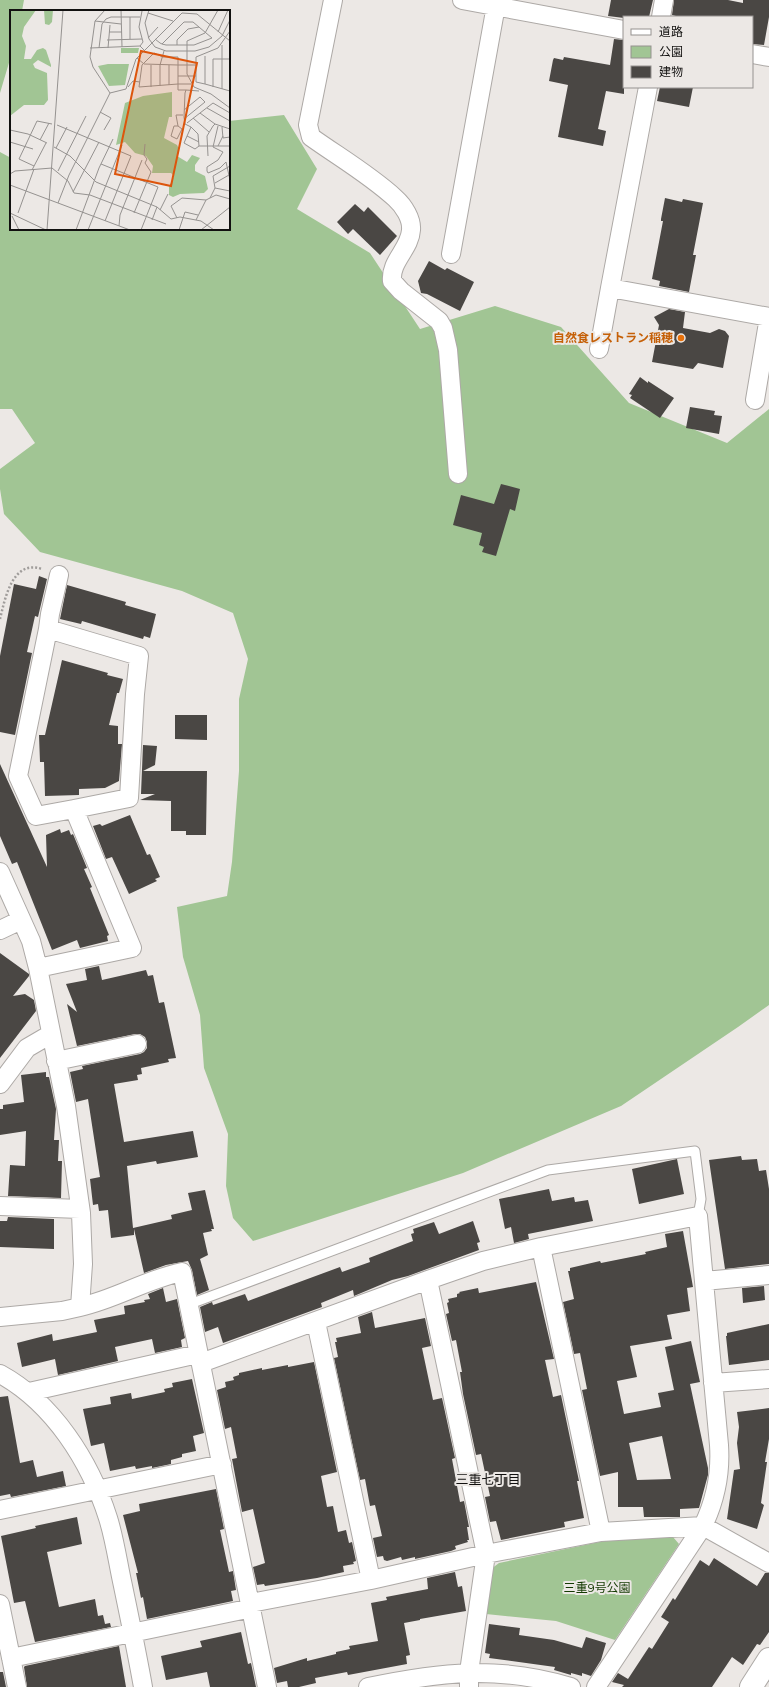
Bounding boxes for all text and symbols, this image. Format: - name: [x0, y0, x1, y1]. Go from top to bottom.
- inset map: [10, 10, 230, 230]
- legend: [623, 16, 753, 88]
- text: 道路: [659, 24, 683, 39]
- text: 公園: [659, 44, 683, 59]
- text: 建物: [659, 64, 683, 79]
- place label: 自然食レストラン稲穂: [553, 330, 673, 345]
- marker: 自然食レストラン稲穂: [676, 333, 686, 343]
- district label: 三重七丁目: [455, 1471, 521, 1487]
- park label: 三重9号公園: [563, 1580, 631, 1595]

